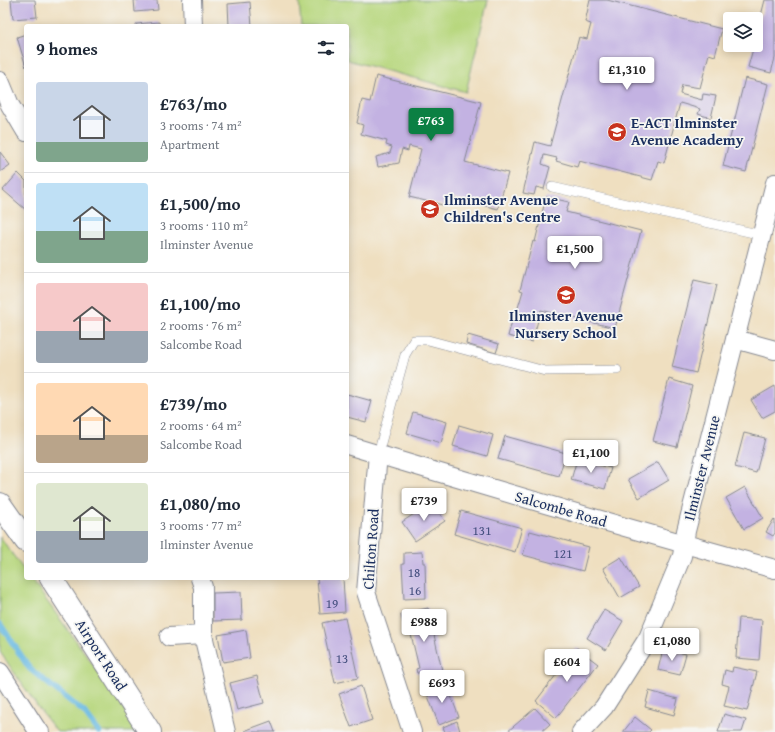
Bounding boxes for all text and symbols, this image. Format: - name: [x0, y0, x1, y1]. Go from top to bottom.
- map controls: [723, 12, 763, 52]
- button: layers: [723, 12, 763, 52]
- text: 9 homes: [36, 36, 98, 61]
- icon: filters: [315, 37, 337, 59]
- pin: £1,310: [594, 57, 660, 91]
- text: £1,310: [608, 60, 646, 79]
- text: £763/mo: [160, 91, 227, 116]
- icon: home: [68, 98, 116, 146]
- pin: £763: [407, 108, 455, 142]
- text: £763: [418, 111, 444, 130]
- place label: E-ACT Ilminster Avenue Academy: [631, 112, 744, 150]
- text: 3 rooms · 74 m²: [160, 116, 242, 135]
- school or university icon: E-ACT Ilminster Avenue Academy: [606, 121, 628, 143]
- text: Apartment: [160, 135, 220, 154]
- place label: Ilminster Avenue Children's Centre: [444, 189, 561, 227]
- text: £1,500/mo: [160, 191, 241, 216]
- school or university icon: Ilminster Avenue Children's Centre: [419, 198, 441, 220]
- icon: home: [68, 199, 116, 247]
- text: 3 rooms · 110 m²: [160, 216, 248, 235]
- text: Ilminster Avenue: [160, 235, 253, 254]
- pin: £1,500: [542, 236, 608, 270]
- text: £1,500: [556, 239, 594, 258]
- school or university icon: Ilminster Avenue Nursery School: [555, 284, 577, 306]
- text: £1,100/mo: [160, 291, 241, 316]
- icon: home: [68, 299, 116, 347]
- place label: Ilminster Avenue Nursery School: [509, 305, 623, 343]
- text: 2 rooms · 76 m²: [160, 316, 242, 335]
- text: Salcombe Road: [160, 335, 242, 354]
- text: £739/mo: [160, 391, 227, 416]
- icon: home: [68, 399, 116, 447]
- street label: Ilminster Avenue: [678, 413, 725, 523]
- text: 2 rooms · 64 m²: [160, 416, 242, 435]
- text: Salcombe Road: [160, 435, 242, 454]
- pin: £1,100: [558, 440, 624, 474]
- text: £1,100: [572, 443, 610, 462]
- street label: Salcombe Road: [513, 485, 610, 532]
- pin: £739: [400, 488, 448, 522]
- text: £1,080/mo: [160, 491, 241, 516]
- text: £739: [411, 491, 437, 510]
- icon: home: [68, 499, 116, 547]
- street label: Chilton Road: [357, 508, 384, 590]
- text: 3 rooms · 77 m²: [160, 516, 242, 535]
- house number: 131: [473, 521, 491, 540]
- text: Ilminster Avenue: [160, 535, 253, 554]
- house number: 121: [554, 544, 572, 563]
- house number: 18: [408, 563, 420, 582]
- house number: 16: [409, 581, 421, 600]
- house number: 19: [326, 594, 338, 613]
- pin: £988: [400, 609, 448, 643]
- text: £988: [411, 612, 437, 631]
- street label: Airport Road: [70, 615, 132, 695]
- pin: £1,080: [639, 628, 705, 662]
- text: £1,080: [653, 631, 691, 650]
- house number: 13: [336, 649, 348, 668]
- pin: £604: [543, 649, 591, 683]
- text: £604: [554, 652, 580, 671]
- pin: £693: [418, 670, 466, 704]
- text: £693: [429, 673, 455, 692]

